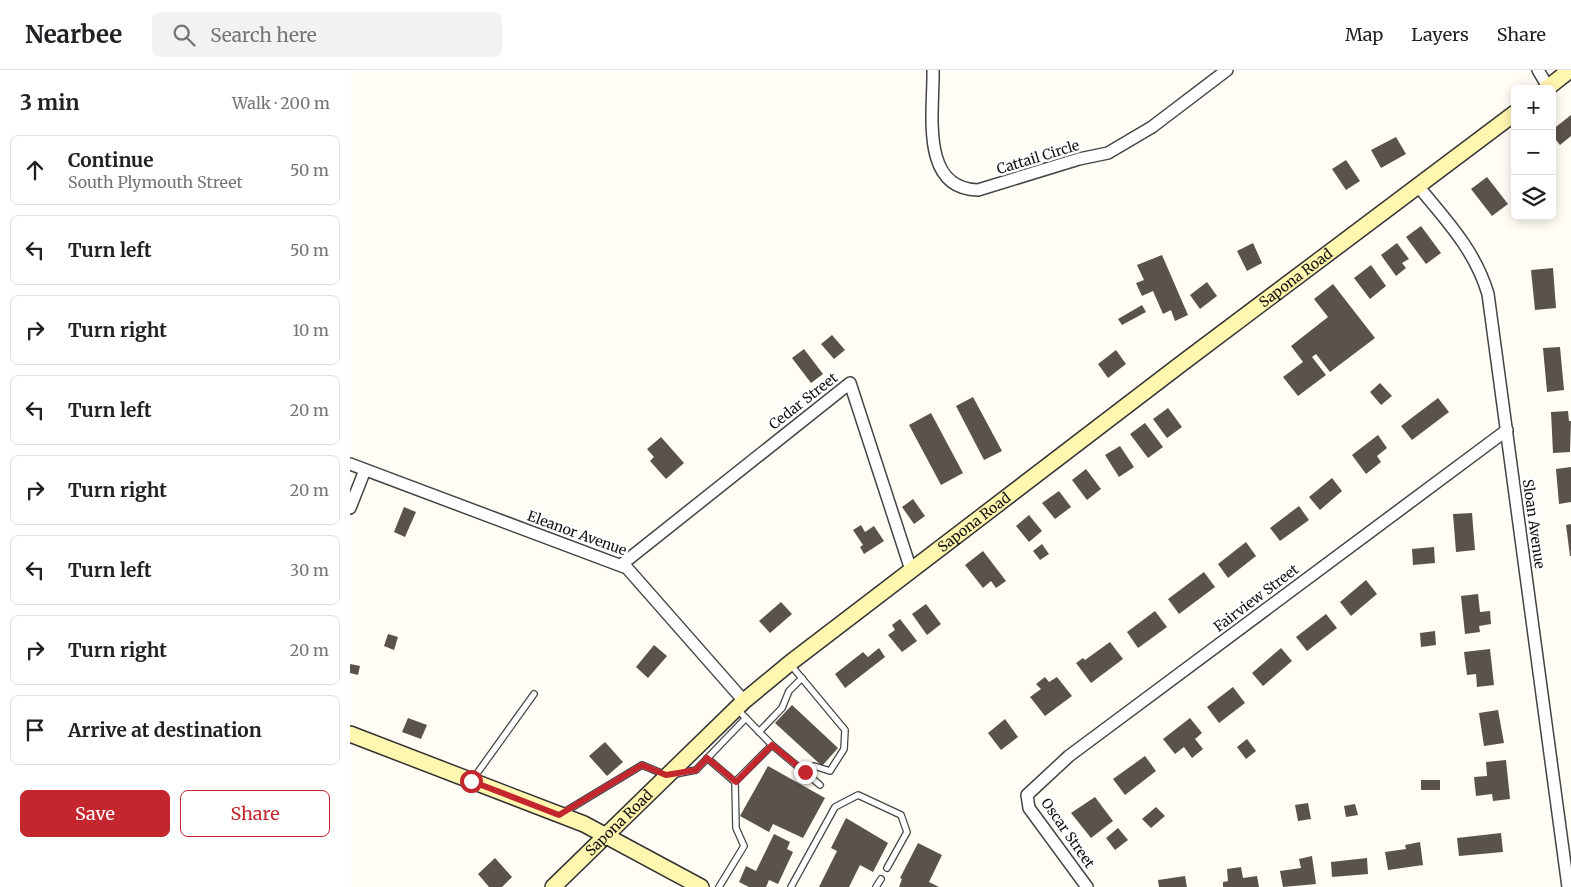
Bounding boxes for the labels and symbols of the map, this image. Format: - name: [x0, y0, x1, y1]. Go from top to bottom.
- street label: Cattail Circle: [994, 136, 1082, 178]
- street label: Sapona Road: [1255, 244, 1336, 311]
- street label: Cedar Street: [765, 368, 841, 433]
- street label: Sloan Avenue: [1519, 478, 1549, 570]
- street label: Sapona Road: [934, 488, 1015, 556]
- street label: Eleanor Avenue: [525, 507, 629, 559]
- street label: Fairview Street: [1210, 560, 1302, 636]
- route end: [794, 761, 817, 784]
- route start: [460, 770, 483, 793]
- street label: Sapona Road: [581, 786, 657, 860]
- street label: Oscar Street: [1037, 795, 1099, 872]

